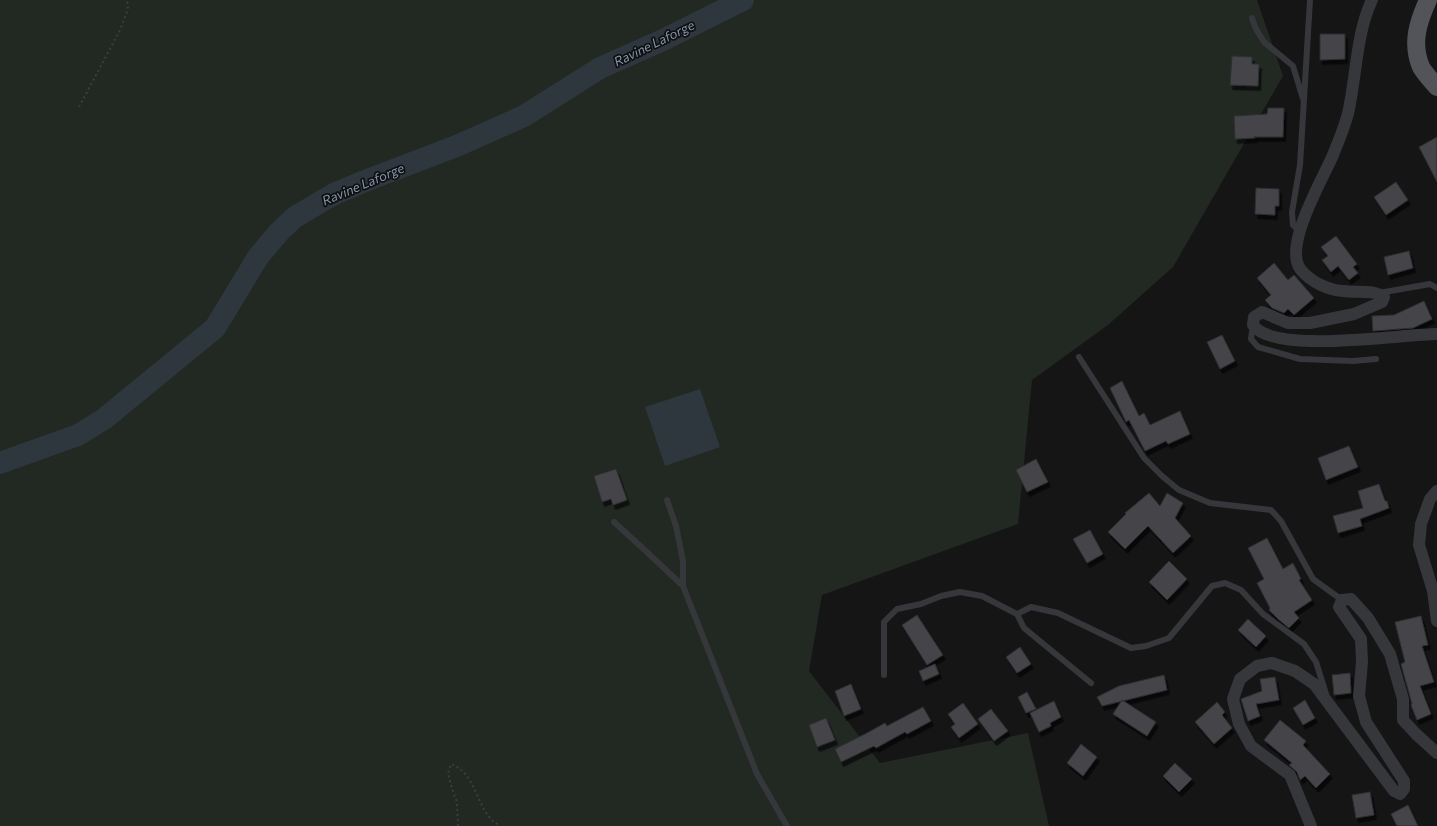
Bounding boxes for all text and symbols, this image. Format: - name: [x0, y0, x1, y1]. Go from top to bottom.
- water label: Ravine Laforge: [611, 17, 697, 69]
- water label: Ravine Laforge: [319, 159, 407, 209]

